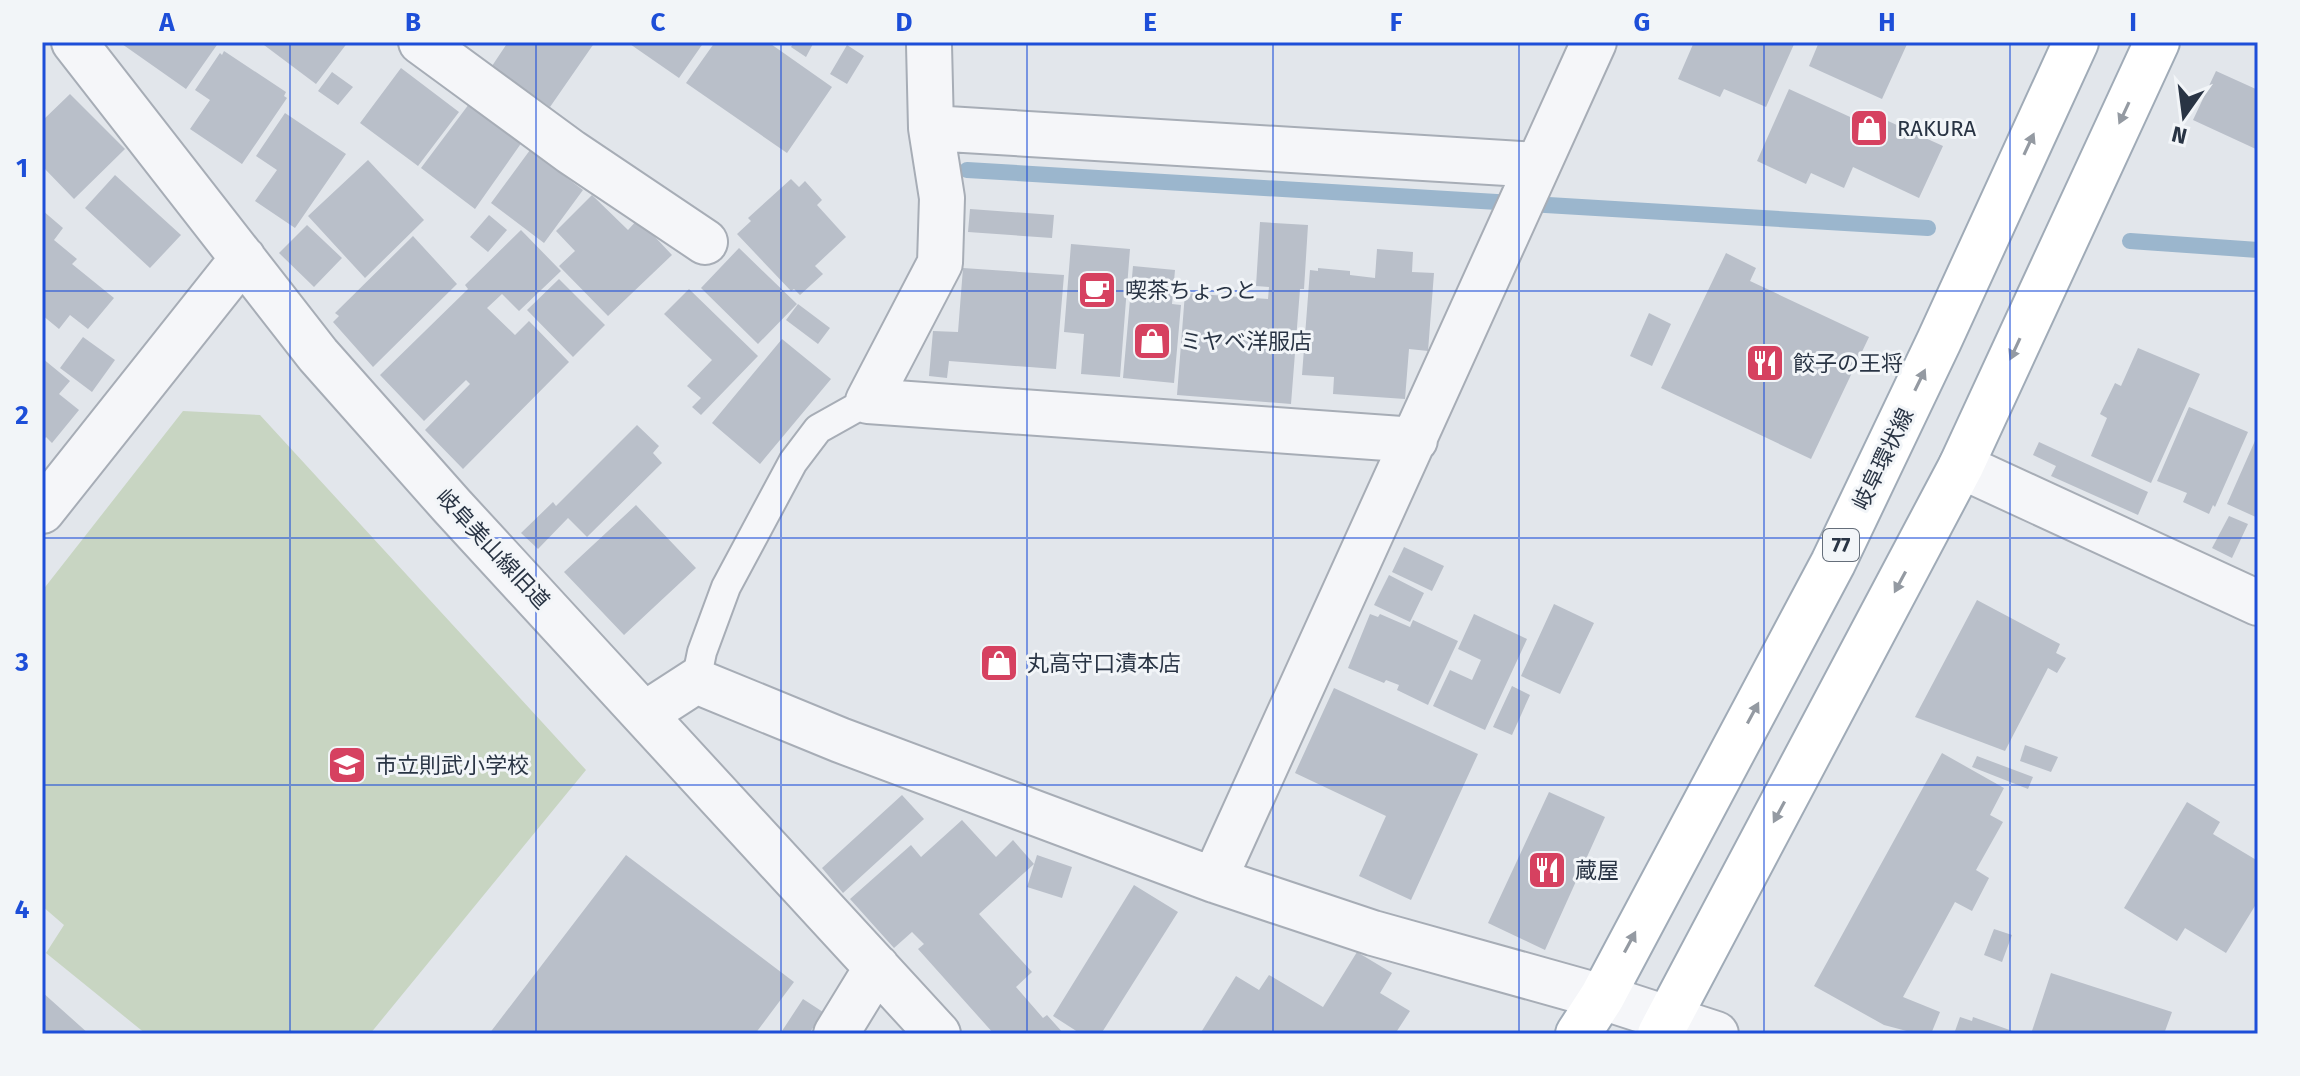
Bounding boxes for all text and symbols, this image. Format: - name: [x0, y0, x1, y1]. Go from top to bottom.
- text: A: [158, 7, 175, 38]
- text: B: [405, 7, 421, 38]
- text: C: [651, 7, 666, 38]
- text: D: [896, 7, 913, 38]
- text: E: [1143, 7, 1157, 38]
- text: F: [1390, 7, 1403, 38]
- text: G: [1634, 7, 1650, 38]
- text: H: [1878, 7, 1896, 38]
- text: I: [2129, 7, 2137, 38]
- north arrow: [2144, 76, 2224, 156]
- one-way arrow: [2117, 101, 2131, 125]
- shop icon: RAKURA: [1848, 107, 1890, 149]
- place label: RAKURA: [1897, 115, 1977, 142]
- text: N: [2169, 120, 2190, 150]
- one-way arrow: [2022, 133, 2036, 156]
- text: 1: [16, 153, 28, 184]
- cafe icon: 喫茶ちょっと: [1076, 269, 1118, 311]
- place label: 喫茶ちょっと: [1125, 277, 1257, 304]
- shop icon: ミヤベ洋服店: [1131, 320, 1173, 362]
- place label: ミヤベ洋服店: [1180, 328, 1312, 355]
- one-way arrow: [2008, 337, 2022, 361]
- restaurant icon: 餃子の王将: [1744, 342, 1786, 384]
- place label: 餃子の王将: [1793, 350, 1903, 377]
- one-way arrow: [1913, 369, 1927, 392]
- text: 2: [15, 400, 29, 431]
- street label: 岐阜環状線: [1847, 404, 1919, 514]
- street label: 岐阜美山線旧道: [431, 483, 555, 615]
- road number: 77: [1823, 529, 1859, 561]
- one-way arrow: [1894, 571, 1908, 593]
- shop icon: 丸高守口漬本店: [978, 642, 1020, 684]
- text: 3: [14, 647, 29, 678]
- place label: 丸高守口漬本店: [1027, 650, 1181, 677]
- one-way arrow: [1746, 701, 1759, 724]
- school or university icon: 市立則武小学校: [326, 744, 368, 786]
- place label: 市立則武小学校: [375, 752, 529, 779]
- one-way arrow: [1772, 801, 1786, 823]
- restaurant icon: 蔵屋: [1526, 849, 1568, 891]
- place label: 蔵屋: [1575, 857, 1619, 884]
- text: 4: [15, 894, 30, 925]
- one-way arrow: [1623, 931, 1637, 953]

